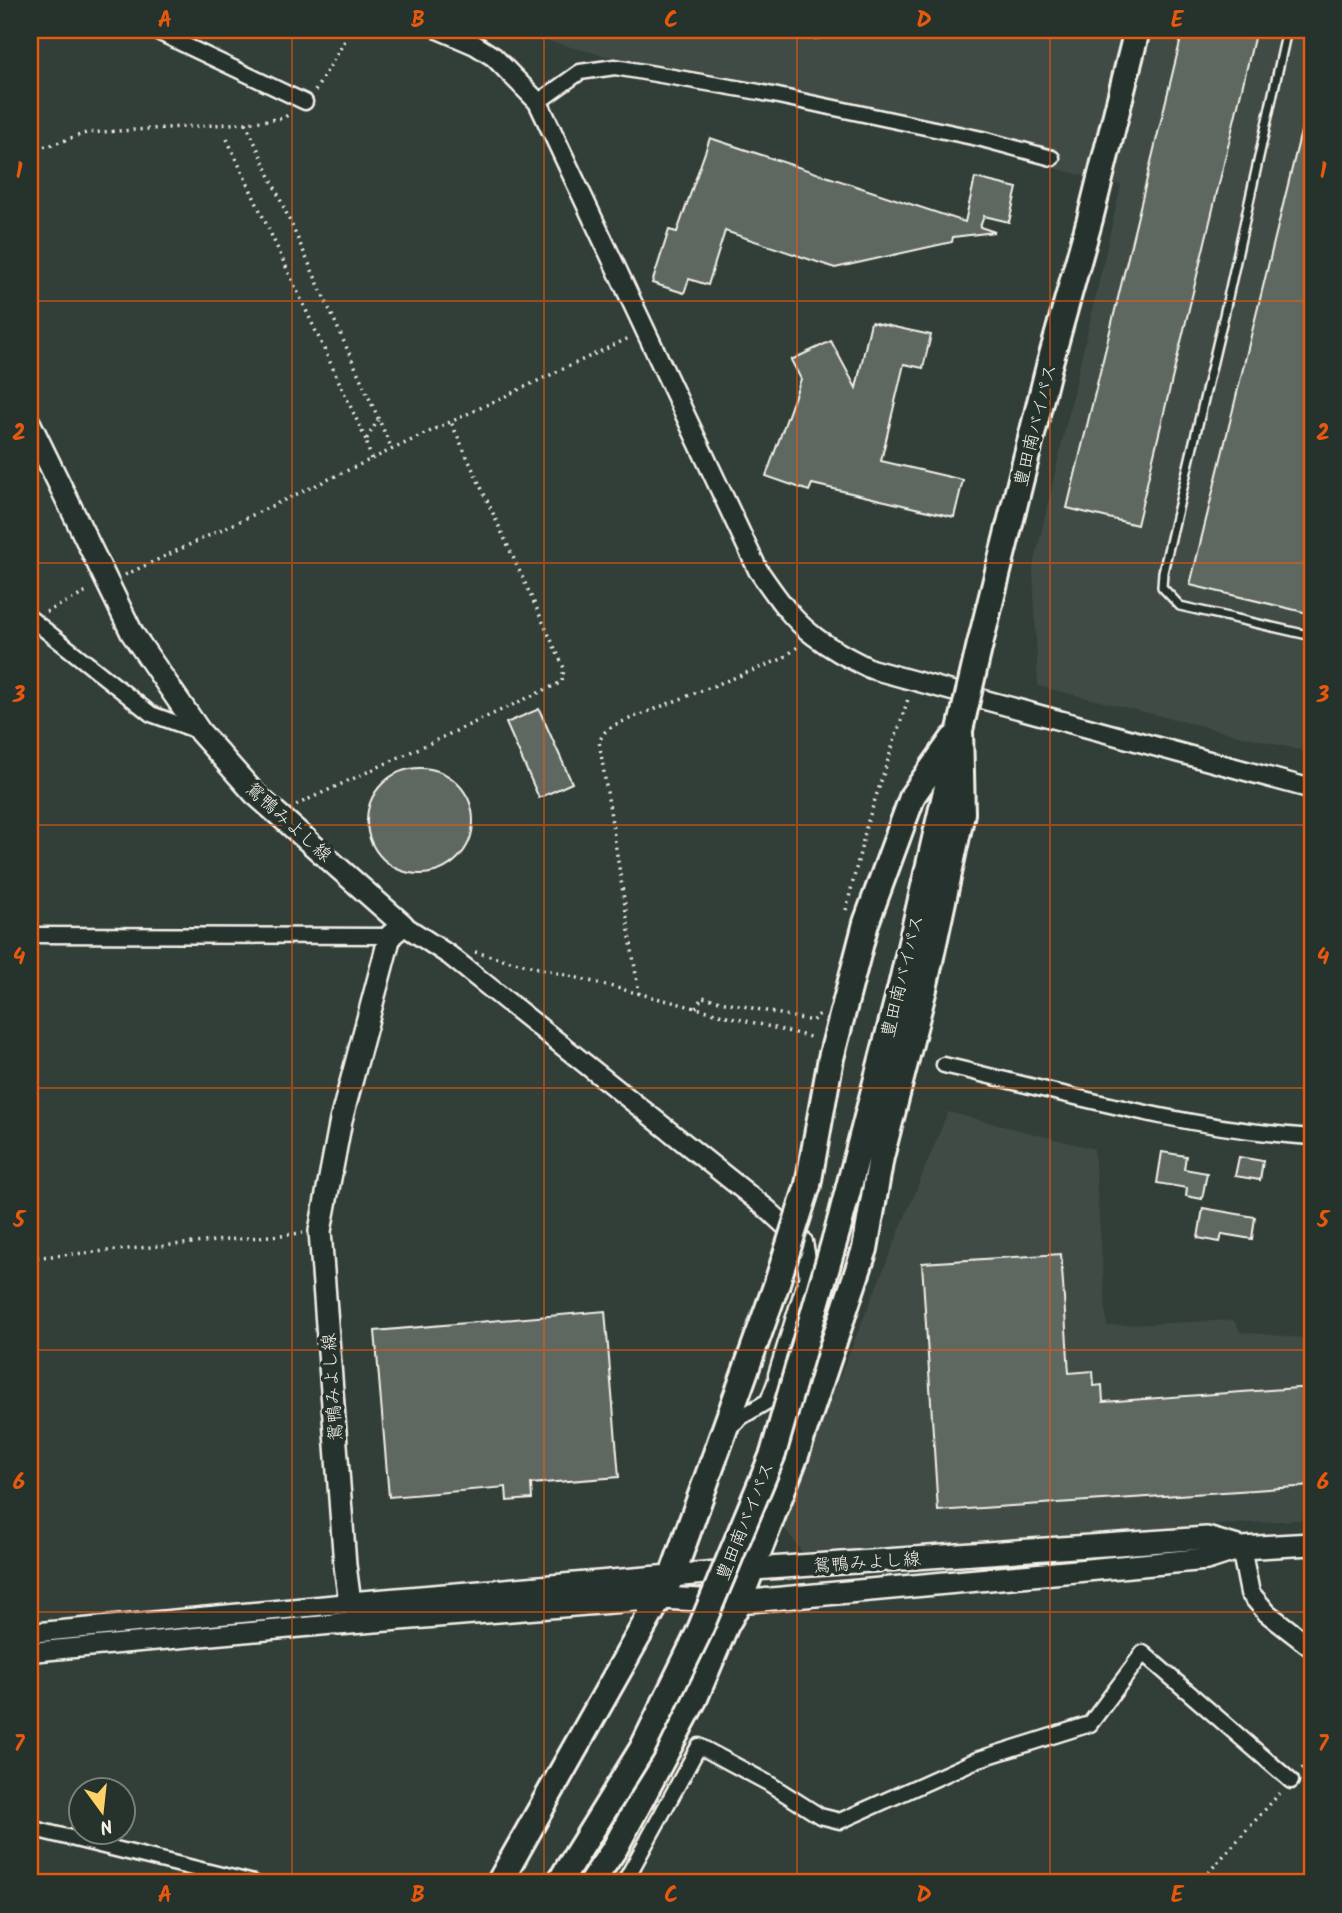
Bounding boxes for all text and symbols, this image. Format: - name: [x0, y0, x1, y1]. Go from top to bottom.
- text: A: [158, 3, 172, 39]
- text: B: [411, 3, 425, 39]
- text: C: [664, 3, 678, 39]
- text: D: [916, 3, 932, 39]
- text: E: [1171, 3, 1185, 39]
- text: 1: [16, 154, 23, 190]
- text: 1: [1320, 154, 1327, 190]
- street label: 豊田南バイパス: [1007, 361, 1066, 490]
- text: 2: [12, 416, 26, 452]
- text: 2: [1316, 416, 1330, 452]
- text: 3: [12, 678, 26, 714]
- text: 3: [1316, 678, 1330, 714]
- street label: 鴛鴨みよし線: [238, 776, 338, 870]
- street label: 豊田南バイパス: [874, 912, 933, 1041]
- text: 4: [13, 940, 26, 976]
- text: 4: [1317, 940, 1330, 976]
- text: 5: [12, 1203, 27, 1239]
- text: 5: [1316, 1203, 1331, 1239]
- street label: 鴛鴨みよし線: [315, 1332, 352, 1442]
- street label: 豊田南バイパス: [709, 1458, 783, 1585]
- text: 6: [13, 1465, 25, 1501]
- text: 6: [1317, 1465, 1329, 1501]
- street label: 鴛鴨みよし線: [812, 1545, 922, 1582]
- text: 7: [14, 1727, 26, 1763]
- text: 7: [1318, 1727, 1330, 1763]
- north arrow: [66, 1776, 136, 1846]
- text: N: [96, 1809, 116, 1842]
- text: A: [158, 1878, 172, 1913]
- text: B: [411, 1878, 425, 1913]
- text: C: [664, 1878, 678, 1913]
- text: D: [916, 1878, 932, 1913]
- text: E: [1171, 1878, 1185, 1913]

